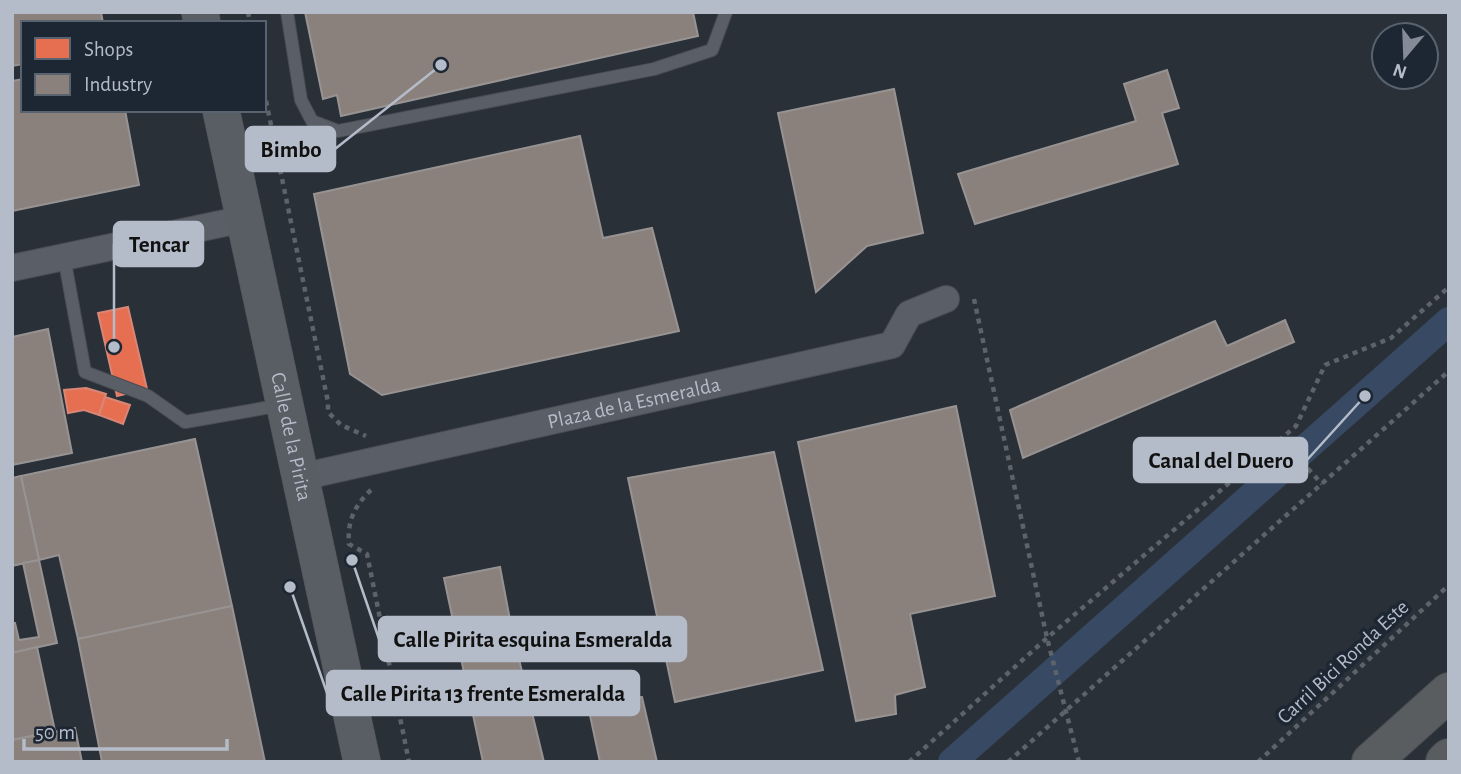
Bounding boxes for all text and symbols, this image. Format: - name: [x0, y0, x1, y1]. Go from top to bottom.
- legend: [21, 21, 266, 112]
- north arrow: [1370, 21, 1440, 91]
- text: Shops: [84, 39, 133, 60]
- text: N: [1391, 60, 1409, 82]
- text: Industry: [84, 74, 152, 95]
- callout: Bimbo: [246, 127, 335, 171]
- text: Bimbo: [260, 139, 322, 162]
- callout: Tencar: [114, 222, 203, 266]
- text: Tencar: [129, 234, 189, 257]
- street label: Calle de la Pirita: [268, 370, 316, 503]
- street label: Plaza de la Esmeralda: [545, 373, 723, 432]
- callout: Canal del Duero: [1134, 438, 1307, 482]
- text: Canal del Duero: [1148, 450, 1294, 473]
- street label: Carril Bici Ronda Este: [1273, 596, 1413, 728]
- callout: Calle Pirita esquina Esmeralda: [379, 617, 686, 661]
- text: Calle Pirita esquina Esmeralda: [394, 629, 672, 652]
- callout: Calle Pirita 13 frente Esmeralda: [327, 671, 639, 715]
- text: Calle Pirita 13 frente Esmeralda: [341, 683, 625, 706]
- scale bar: [24, 708, 228, 752]
- text: 50 m: [35, 722, 75, 743]

